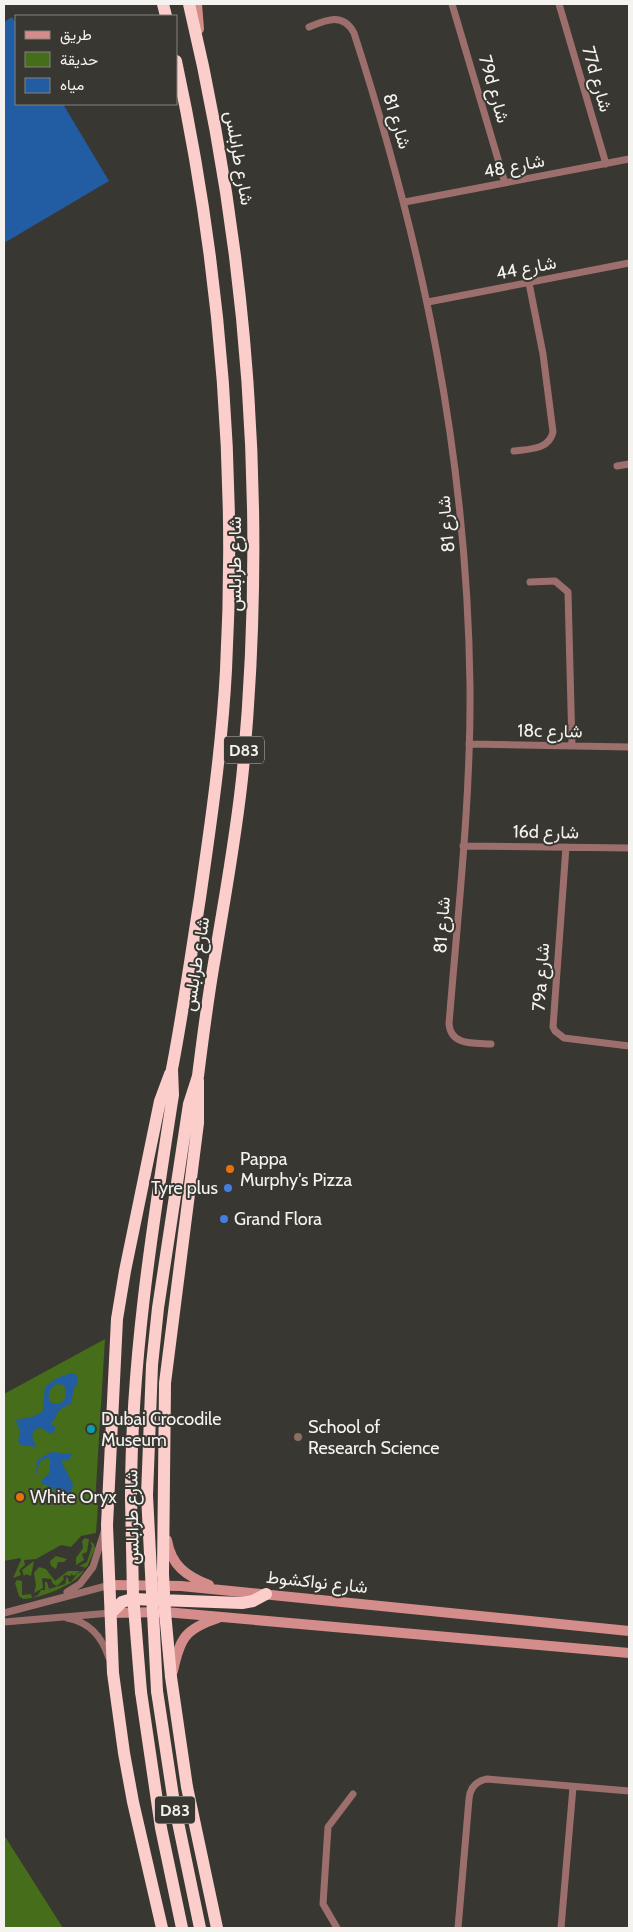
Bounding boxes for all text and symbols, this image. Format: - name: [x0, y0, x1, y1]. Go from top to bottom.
- legend: [15, 15, 178, 105]
- text: طريق: [60, 26, 92, 45]
- street label: 77d شارع: [576, 43, 617, 115]
- text: حديقة: [60, 51, 98, 69]
- street label: 79d شارع: [473, 53, 514, 126]
- text: مياه: [60, 76, 84, 94]
- street label: شارع 81: [377, 91, 416, 152]
- street label: شارع طرابلس: [219, 109, 258, 207]
- street label: شارع 48: [482, 149, 547, 184]
- street label: شارع 44: [494, 251, 558, 286]
- street label: شارع 81: [433, 495, 460, 553]
- street label: شارع طرابلس: [224, 516, 247, 612]
- street label: 18c شارع: [517, 719, 583, 744]
- road number: D83: [224, 736, 264, 764]
- street label: 16d شارع: [513, 820, 579, 845]
- street label: شارع 81: [429, 896, 456, 954]
- street label: شارع طرابلس: [178, 915, 215, 1013]
- street label: 79a شارع: [528, 942, 555, 1012]
- place label: Pappa Murphy's Pizza: [240, 1148, 352, 1191]
- marker: Pappa Murphy's Pizza: [224, 1163, 236, 1175]
- place label: Tyre plus: [151, 1177, 218, 1199]
- marker: Tyre plus: [222, 1182, 234, 1194]
- place label: Grand Flora: [234, 1208, 322, 1230]
- marker: Grand Flora: [218, 1213, 230, 1225]
- place label: Dubai Crocodile Museum: [101, 1408, 221, 1451]
- place label: School of Research Science: [308, 1416, 440, 1459]
- marker: Dubai Crocodile Museum: [85, 1423, 97, 1435]
- marker: School of Research Science: [292, 1431, 304, 1443]
- street label: شارع طرابلس: [120, 1469, 145, 1565]
- place label: White Oryx: [30, 1486, 117, 1508]
- marker: White Oryx: [14, 1491, 26, 1503]
- street label: شارع نواكشوط: [265, 1566, 369, 1599]
- road number: D83: [155, 1796, 195, 1824]

